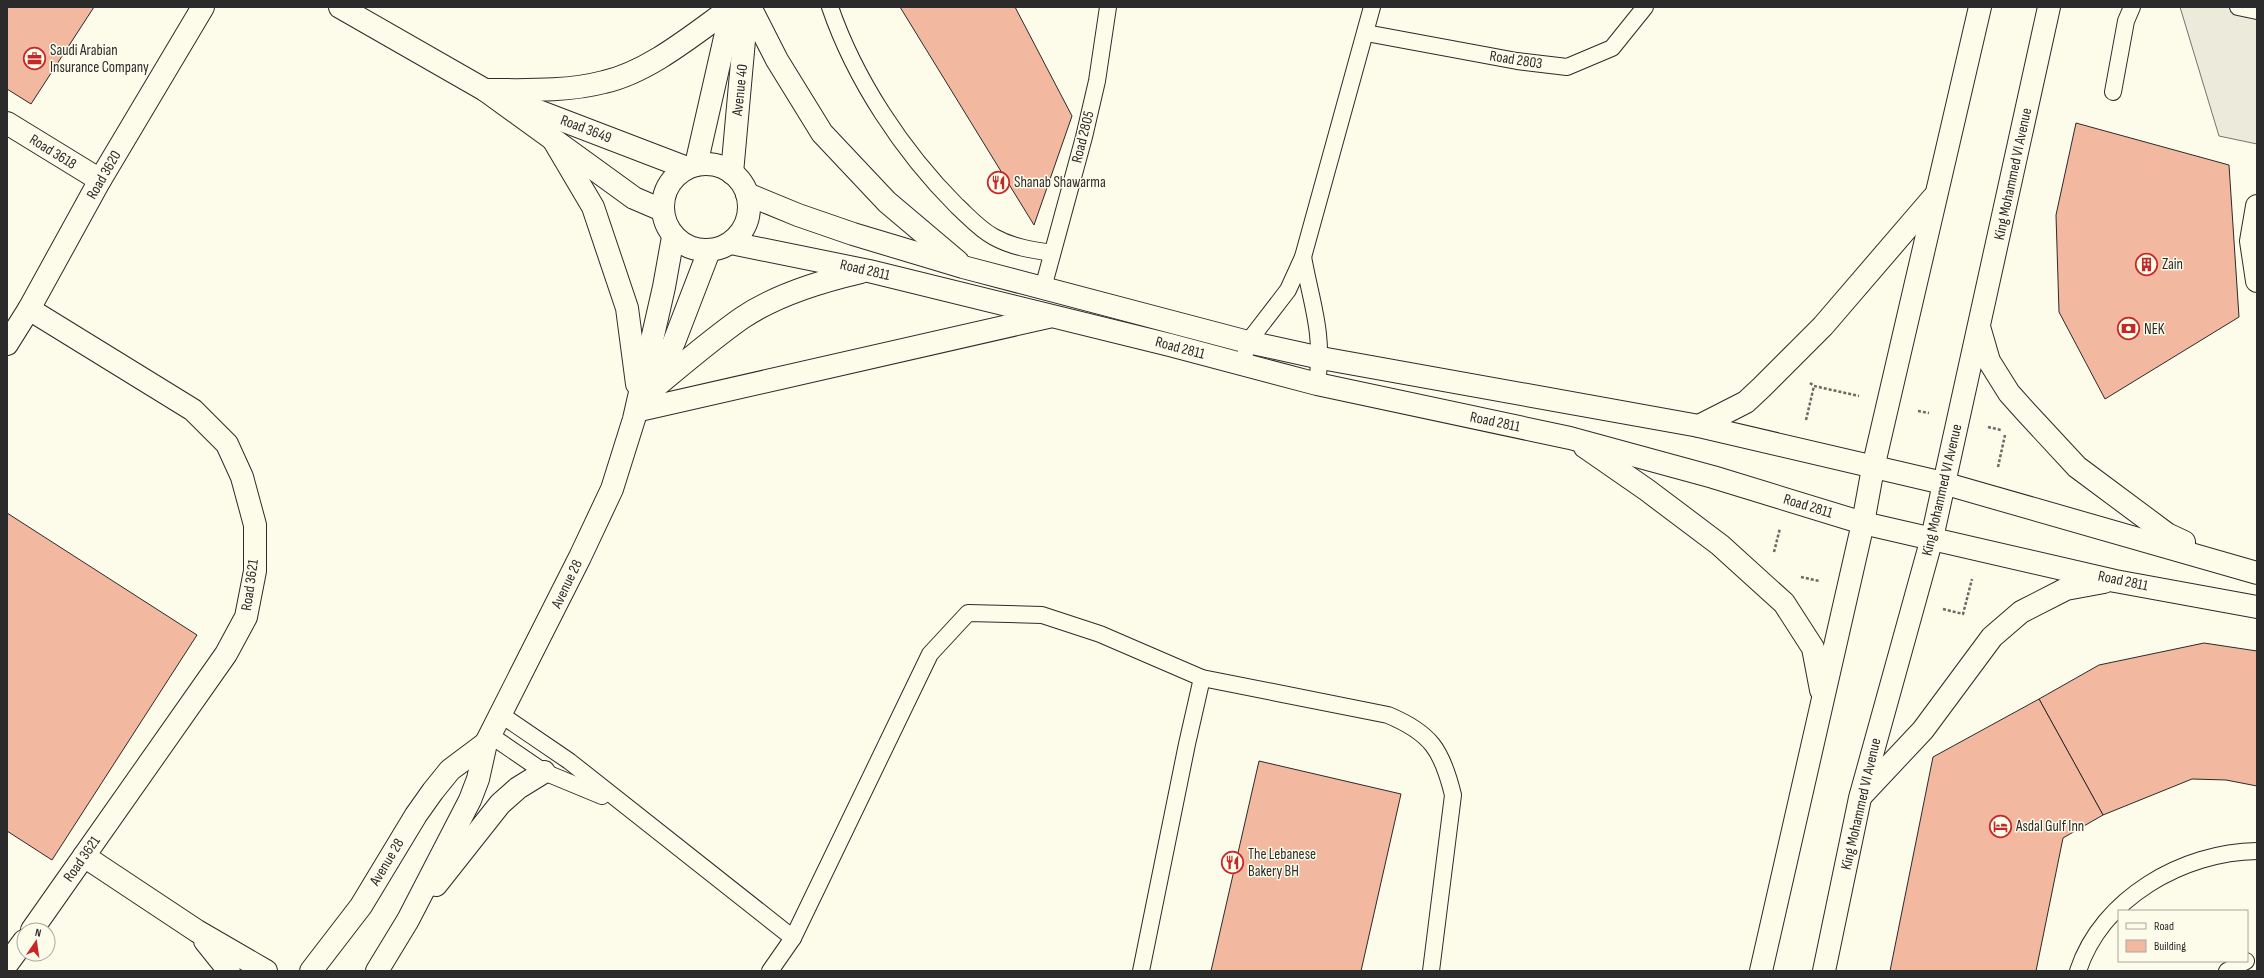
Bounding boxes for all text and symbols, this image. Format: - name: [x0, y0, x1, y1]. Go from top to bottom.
- place label: Saudi Arabian Insurance Company: [50, 41, 149, 77]
- office icon: Saudi Arabian Insurance Company: [22, 46, 48, 72]
- street label: Road 2803: [1488, 46, 1544, 74]
- street label: Avenue 40: [728, 63, 752, 118]
- street label: King Mohammed VI Avenue: [1990, 106, 2036, 242]
- street label: Road 2805: [1067, 109, 1099, 165]
- street label: Road 3649: [558, 111, 614, 147]
- street label: Road 3618: [26, 130, 80, 174]
- street label: Road 3620: [82, 147, 126, 203]
- restaurant icon: Shanab Shawarma: [986, 169, 1012, 195]
- place label: Shanab Shawarma: [1014, 173, 1106, 192]
- building icon: Zain: [2134, 251, 2160, 277]
- street label: Road 2811: [838, 255, 893, 285]
- place label: Zain: [2162, 255, 2183, 274]
- bank icon: NEK: [2115, 316, 2141, 342]
- place label: NEK: [2144, 320, 2165, 339]
- street label: Road 2811: [1153, 332, 1208, 364]
- street label: Road 2811: [1468, 407, 1522, 437]
- street label: King Mohammed VI Avenue: [1918, 422, 1966, 558]
- street label: Road 2811: [1781, 490, 1836, 523]
- street label: Road 3621: [237, 557, 263, 612]
- street label: Avenue 28: [547, 557, 587, 612]
- street label: Road 2811: [2096, 566, 2150, 596]
- street label: King Mohammed VI Avenue: [1837, 736, 1885, 872]
- hotel icon: Asdal Gulf Inn: [1988, 813, 2014, 839]
- place label: Asdal Gulf Inn: [2015, 817, 2084, 836]
- street label: Road 3621: [59, 832, 105, 886]
- street label: Avenue 28: [365, 835, 408, 890]
- place label: The Lebanese Bakery BH: [1248, 845, 1316, 881]
- restaurant icon: The Lebanese Bakery BH: [1220, 850, 1246, 876]
- legend: [2118, 910, 2248, 962]
- text: Road: [2154, 919, 2174, 934]
- north arrow: [16, 922, 56, 962]
- text: N: [34, 926, 43, 940]
- text: Building: [2154, 939, 2186, 954]

